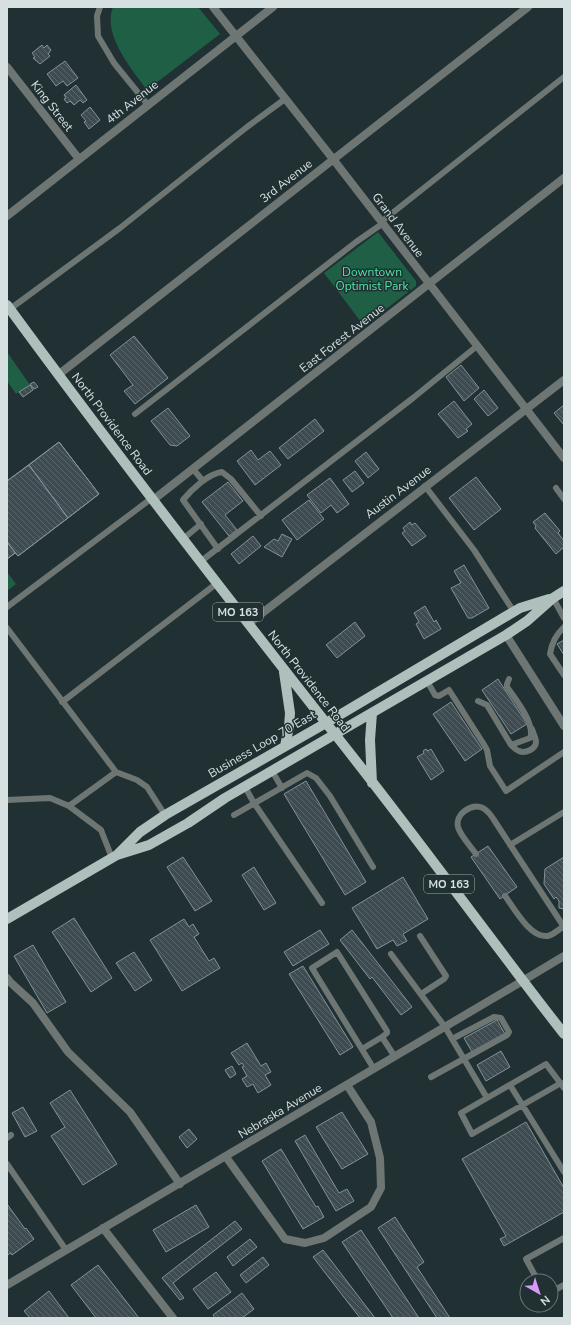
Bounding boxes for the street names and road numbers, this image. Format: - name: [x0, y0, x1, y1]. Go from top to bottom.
- street label: King Street: [27, 77, 77, 135]
- street label: 4th Avenue: [103, 77, 161, 127]
- street label: 3rd Avenue: [257, 156, 315, 206]
- street label: Grand Avenue: [368, 189, 428, 261]
- street label: East Forest Avenue: [296, 300, 388, 376]
- street label: North Providence Road: [68, 369, 156, 479]
- street label: Austin Avenue: [362, 462, 434, 522]
- road number: MO 163: [213, 603, 263, 621]
- street label: North Providence Road: [264, 627, 354, 735]
- street label: Business Loop 70 East: [205, 706, 319, 781]
- road number: MO 163: [424, 875, 474, 893]
- street label: Nebraska Avenue: [235, 1080, 325, 1142]

